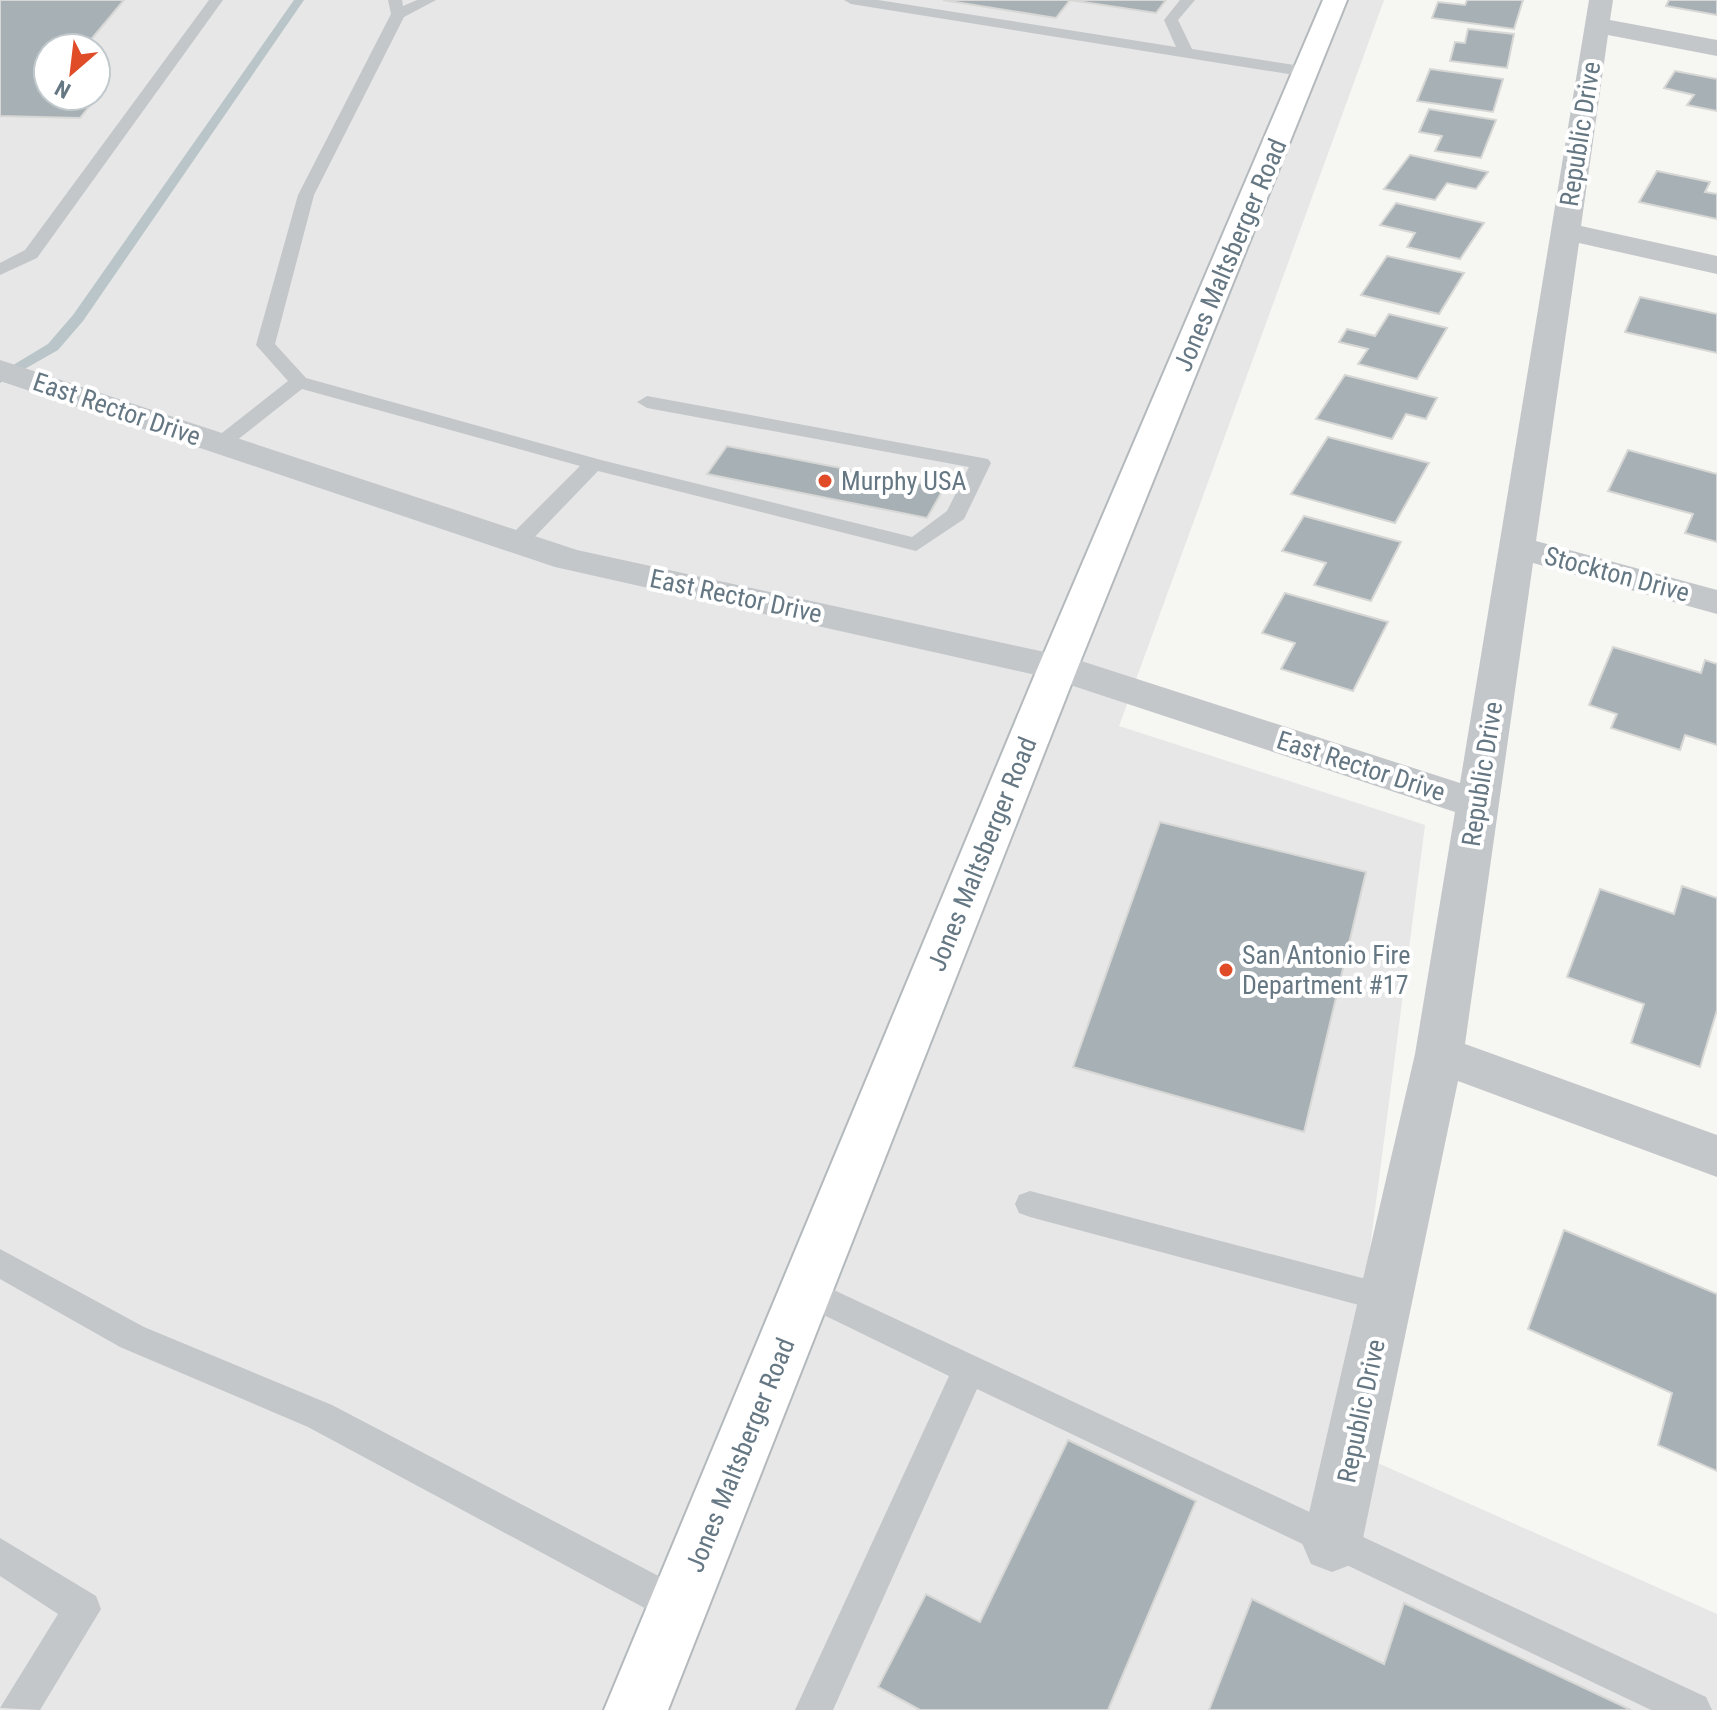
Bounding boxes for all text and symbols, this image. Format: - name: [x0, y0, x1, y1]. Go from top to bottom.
- north arrow: [32, 32, 112, 112]
- street label: Republic Drive: [1554, 60, 1606, 208]
- text: N: [51, 75, 75, 103]
- street label: Jones Maltsberger Road: [1167, 134, 1293, 376]
- street label: East Rector Drive: [29, 366, 205, 452]
- place label: Murphy USA: [841, 466, 966, 496]
- marker: Murphy USA: [816, 472, 834, 490]
- street label: Stockton Drive: [1541, 540, 1693, 608]
- street label: East Rector Drive: [647, 563, 825, 629]
- street label: Republic Drive: [1456, 700, 1508, 848]
- street label: East Rector Drive: [1273, 725, 1449, 807]
- street label: Jones Maltsberger Road: [921, 733, 1043, 975]
- place label: San Antonio Fire Department #17: [1242, 940, 1411, 1000]
- marker: San Antonio Fire Department #17: [1217, 961, 1235, 979]
- street label: Jones Maltsberger Road: [679, 1334, 801, 1576]
- street label: Republic Drive: [1331, 1336, 1391, 1486]

